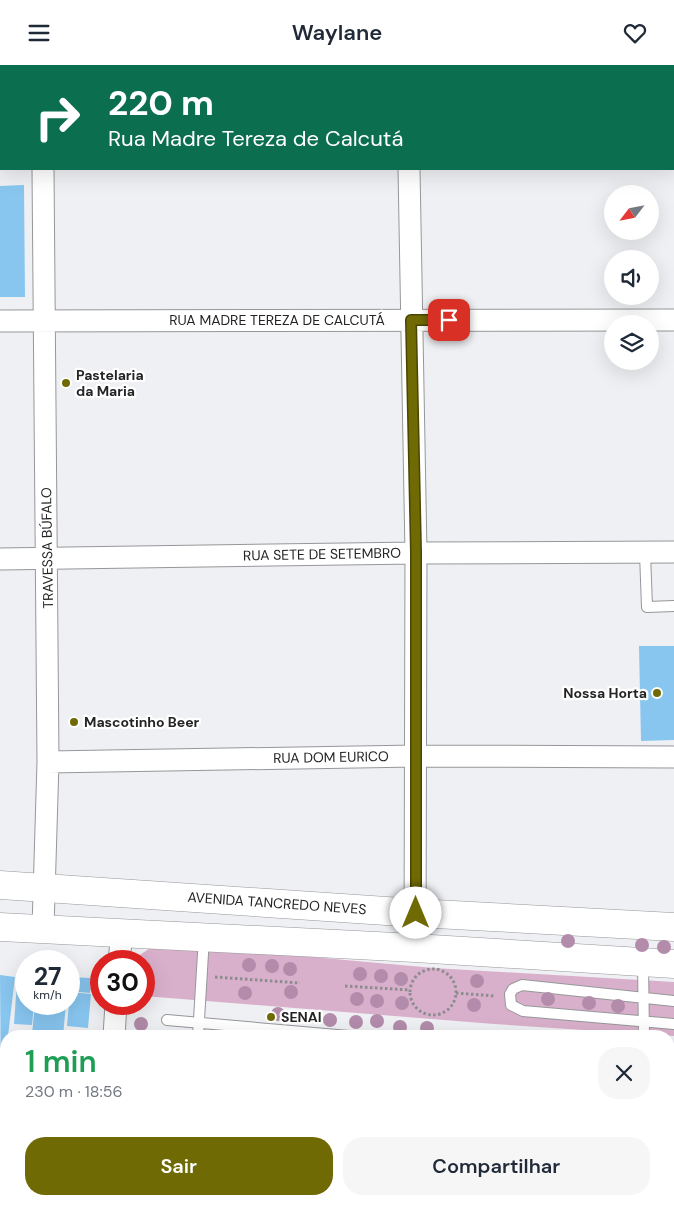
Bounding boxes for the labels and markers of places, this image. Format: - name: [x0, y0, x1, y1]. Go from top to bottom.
- pin: [428, 299, 470, 341]
- place label: Pastelaria da Maria: [76, 366, 144, 400]
- marker: Pastelaria da Maria: [60, 377, 72, 389]
- place label: Nossa Horta: [563, 684, 647, 702]
- marker: Nossa Horta: [651, 687, 663, 699]
- place label: Mascotinho Beer: [84, 713, 200, 731]
- marker: Mascotinho Beer: [68, 716, 80, 728]
- place label: SENAI: [281, 1008, 322, 1026]
- marker: SENAI: [265, 1011, 277, 1023]

